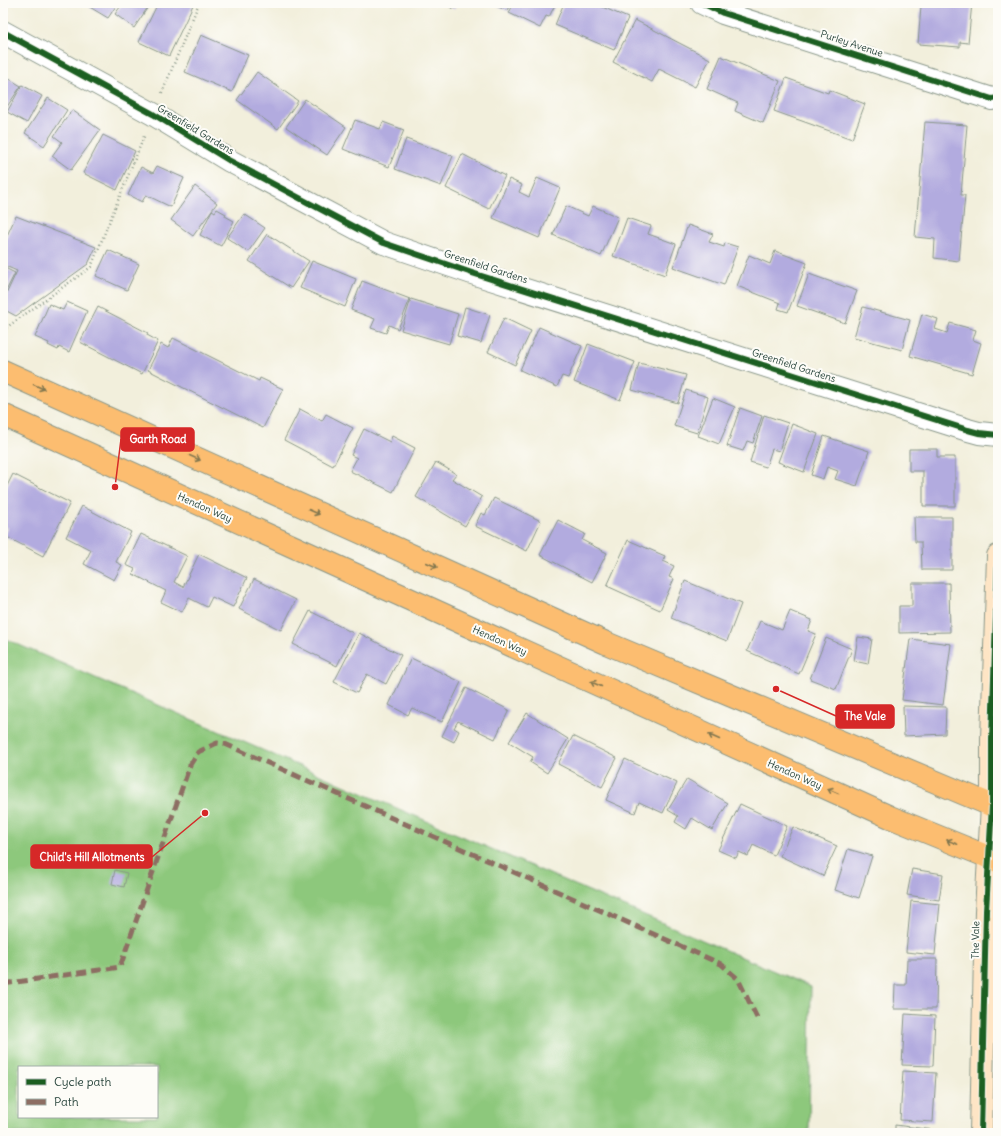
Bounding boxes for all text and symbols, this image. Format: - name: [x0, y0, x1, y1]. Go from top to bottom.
- street label: Purley Avenue: [819, 27, 885, 60]
- street label: Greenfield Gardens: [155, 101, 237, 158]
- street label: Greenfield Gardens: [442, 247, 530, 286]
- street label: Greenfield Gardens: [750, 346, 838, 385]
- one-way arrow: [32, 384, 44, 391]
- callout: Garth Road: [121, 428, 194, 451]
- text: Garth Road: [129, 432, 187, 446]
- one-way arrow: [189, 455, 201, 462]
- street label: Hendon Way: [176, 490, 234, 525]
- one-way arrow: [307, 509, 319, 516]
- one-way arrow: [426, 562, 438, 569]
- street label: Hendon Way: [471, 623, 529, 658]
- one-way arrow: [590, 680, 602, 687]
- callout: The Vale: [836, 705, 894, 728]
- text: The Vale: [844, 709, 886, 723]
- one-way arrow: [709, 733, 721, 740]
- street label: Hendon Way: [766, 757, 824, 792]
- one-way arrow: [827, 787, 839, 794]
- one-way arrow: [947, 838, 959, 846]
- callout: Child's Hill Allotments: [31, 845, 152, 868]
- text: Child's Hill Allotments: [40, 850, 144, 864]
- street label: The Vale: [969, 921, 982, 959]
- legend: [18, 1066, 158, 1118]
- text: Cycle path: [54, 1074, 111, 1089]
- text: Path: [54, 1094, 79, 1109]

